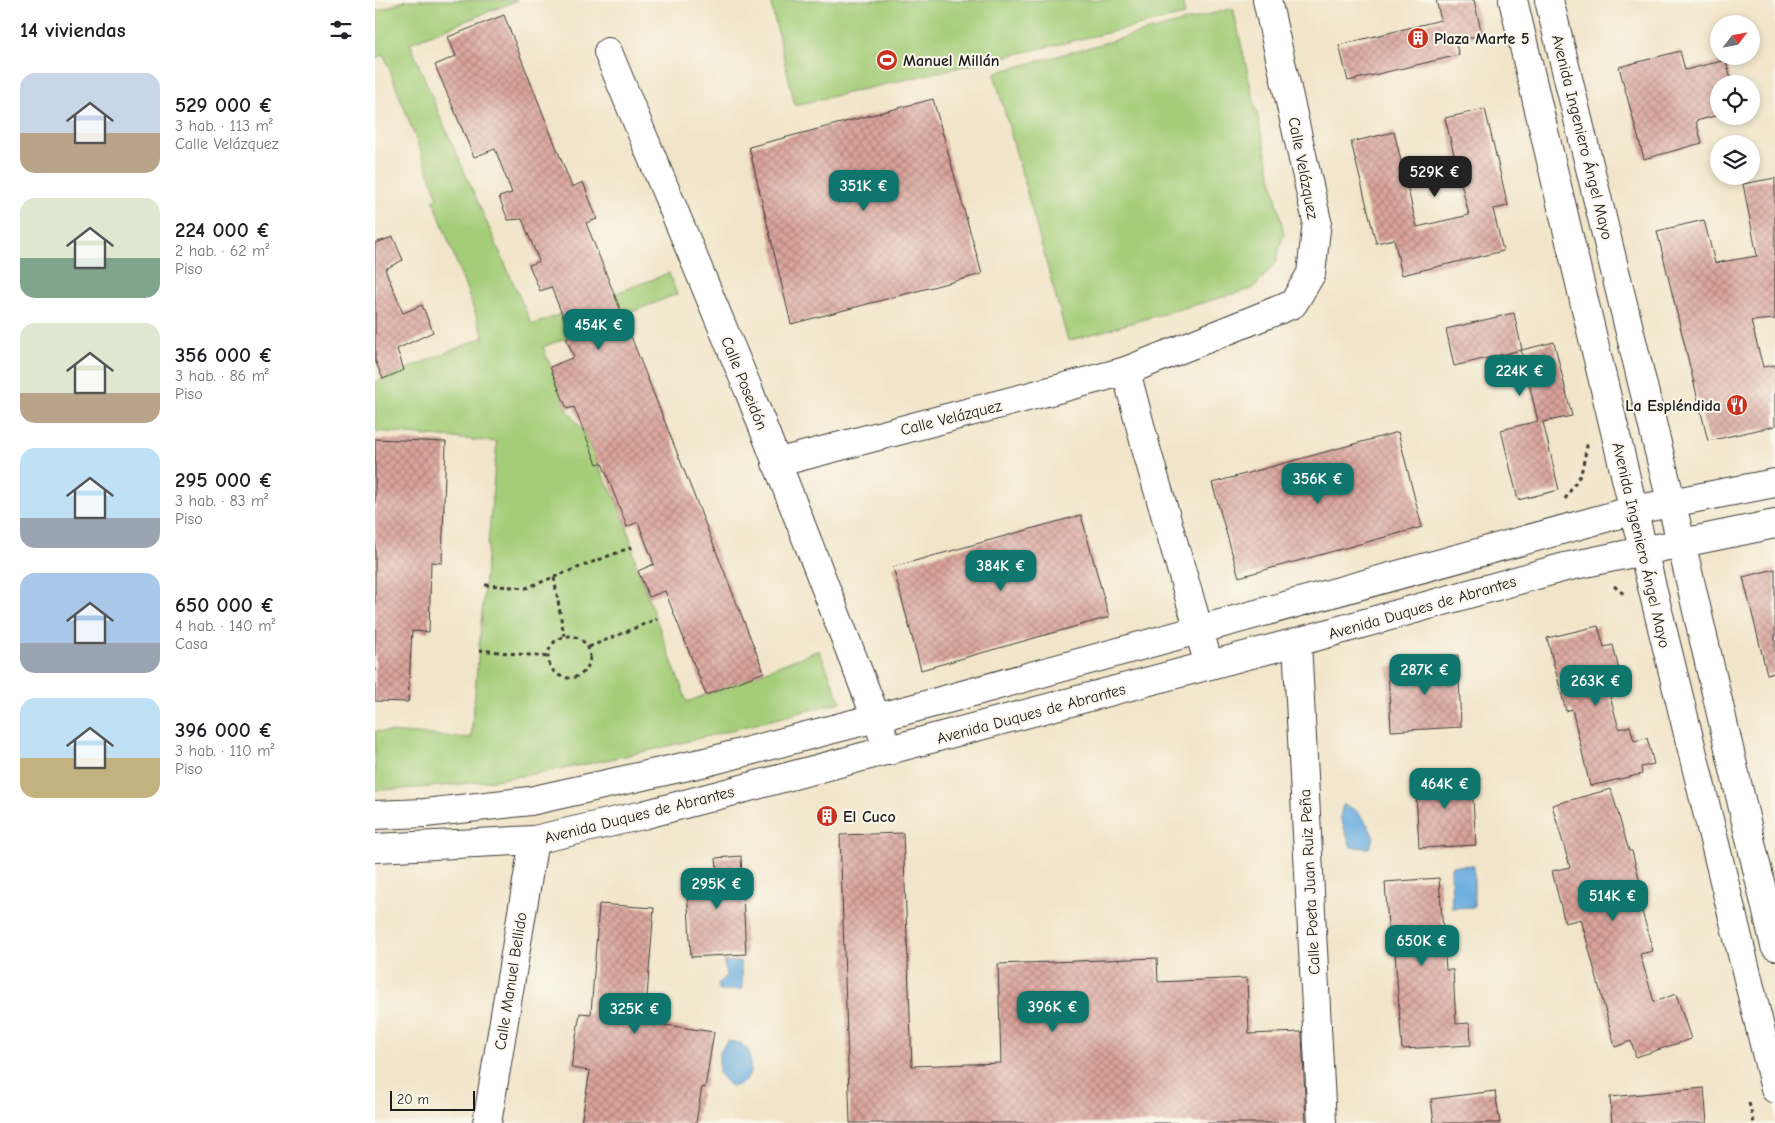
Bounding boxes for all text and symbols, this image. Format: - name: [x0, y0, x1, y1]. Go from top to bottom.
- north arrow: [1710, 15, 1760, 65]
- map controls: [1710, 15, 1760, 185]
- icon: filters: [327, 16, 355, 44]
- text: 14 viviendas: [20, 18, 126, 42]
- building icon: Plaza Marte 5: [1406, 26, 1430, 50]
- place label: Plaza Marte 5: [1434, 30, 1530, 48]
- street label: Avenida Ingeniero Ángel Mayo: [1548, 33, 1617, 242]
- sports icon: Manuel Millán: [875, 48, 899, 72]
- place label: Manuel Millán: [903, 52, 999, 70]
- button: locate: [1710, 75, 1760, 125]
- icon: home: [60, 93, 120, 153]
- text: 529 000 €: [175, 93, 273, 117]
- street label: Calle Velázquez: [1284, 116, 1322, 221]
- text: 3 hab. · 113 m²: [175, 117, 273, 135]
- text: Calle Velázquez: [175, 135, 279, 153]
- button: layers: [1710, 135, 1760, 185]
- pin: 529K €: [1394, 156, 1476, 198]
- text: 529K €: [1410, 163, 1460, 181]
- pin: 351K €: [823, 170, 905, 212]
- text: 351K €: [840, 177, 888, 195]
- icon: home: [60, 218, 120, 278]
- text: 224 000 €: [175, 218, 271, 242]
- text: 2 hab. · 62 m²: [175, 242, 269, 260]
- text: Piso: [175, 260, 203, 278]
- pin: 454K €: [558, 308, 640, 351]
- text: 454K €: [574, 316, 624, 334]
- street label: Calle Poseidón: [717, 334, 771, 433]
- icon: home: [60, 343, 120, 403]
- text: 356 000 €: [175, 343, 273, 367]
- pin: 224K €: [1479, 354, 1561, 397]
- text: 224K €: [1496, 362, 1544, 380]
- text: 3 hab. · 86 m²: [175, 367, 269, 385]
- text: Piso: [175, 385, 203, 403]
- restaurant icon: La Espléndida: [1725, 393, 1749, 417]
- street label: Calle Velázquez: [899, 397, 1004, 439]
- place label: La Espléndida: [1625, 397, 1721, 415]
- street label: Avenida Ingeniero Ángel Mayo: [1609, 440, 1674, 650]
- pin: 356K €: [1277, 462, 1359, 505]
- icon: home: [60, 468, 120, 528]
- text: 295 000 €: [175, 468, 273, 492]
- text: 356K €: [1293, 470, 1343, 488]
- text: 3 hab. · 83 m²: [175, 492, 268, 510]
- text: Piso: [175, 510, 203, 528]
- pin: 384K €: [960, 550, 1042, 592]
- text: 384K €: [976, 557, 1026, 575]
- street label: Avenida Duques de Abrantes: [1326, 572, 1519, 643]
- icon: home: [60, 593, 120, 653]
- text: 650 000 €: [175, 593, 275, 617]
- text: 4 hab. · 140 m²: [175, 617, 275, 635]
- text: Casa: [175, 635, 208, 653]
- pin: 287K €: [1384, 654, 1466, 696]
- text: 287K €: [1400, 661, 1450, 679]
- pin: 263K €: [1555, 664, 1637, 707]
- text: 263K €: [1571, 672, 1621, 690]
- street label: Avenida Duques de Abrantes: [935, 680, 1128, 748]
- icon: home: [60, 718, 120, 778]
- text: 396 000 €: [175, 718, 273, 742]
- text: 3 hab. · 110 m²: [175, 742, 274, 760]
- text: Piso: [175, 760, 203, 778]
- pin: 464K €: [1404, 768, 1486, 810]
- text: 464K €: [1420, 775, 1470, 793]
- street label: Avenida Duques de Abrantes: [543, 783, 736, 847]
- street label: Calle Poeta Juan Ruiz Peña: [1296, 789, 1324, 975]
- building icon: El Cuco: [815, 804, 839, 828]
- place label: El Cuco: [843, 808, 896, 826]
- pin: 295K €: [676, 868, 758, 910]
- text: 295K €: [692, 875, 742, 893]
- pin: 514K €: [1572, 880, 1654, 922]
- text: 514K €: [1589, 887, 1637, 905]
- street label: Calle Manuel Bellido: [491, 911, 531, 1051]
- pin: 650K €: [1381, 924, 1463, 967]
- text: 650K €: [1396, 932, 1448, 950]
- pin: 396K €: [1012, 990, 1094, 1033]
- pin: 325K €: [594, 992, 676, 1035]
- text: 396K €: [1028, 998, 1078, 1016]
- text: 325K €: [610, 1000, 660, 1018]
- scale bar: [390, 1088, 475, 1111]
- text: 20 m: [397, 1091, 429, 1108]

